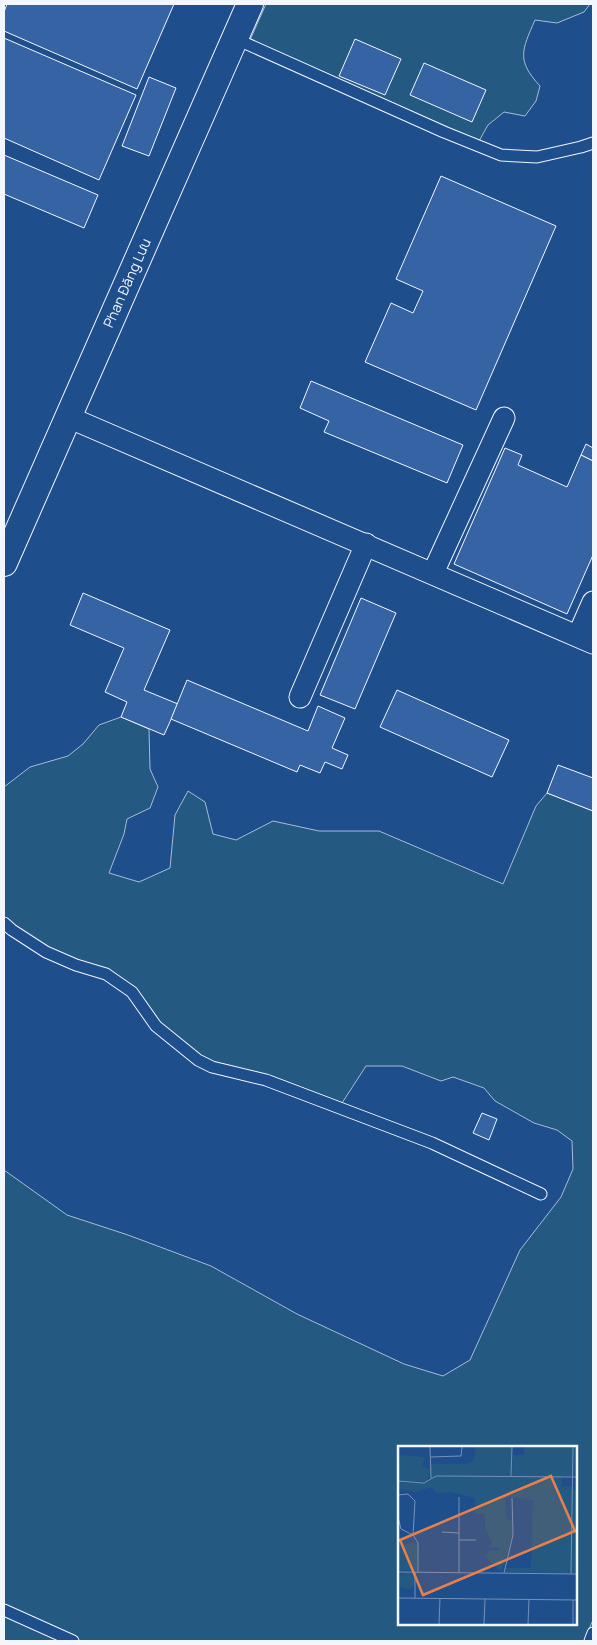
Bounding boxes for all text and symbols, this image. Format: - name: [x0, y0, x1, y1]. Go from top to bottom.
- street label: Phan Đăng Lưu: [98, 235, 155, 330]
- inset map: [398, 1446, 577, 1625]

